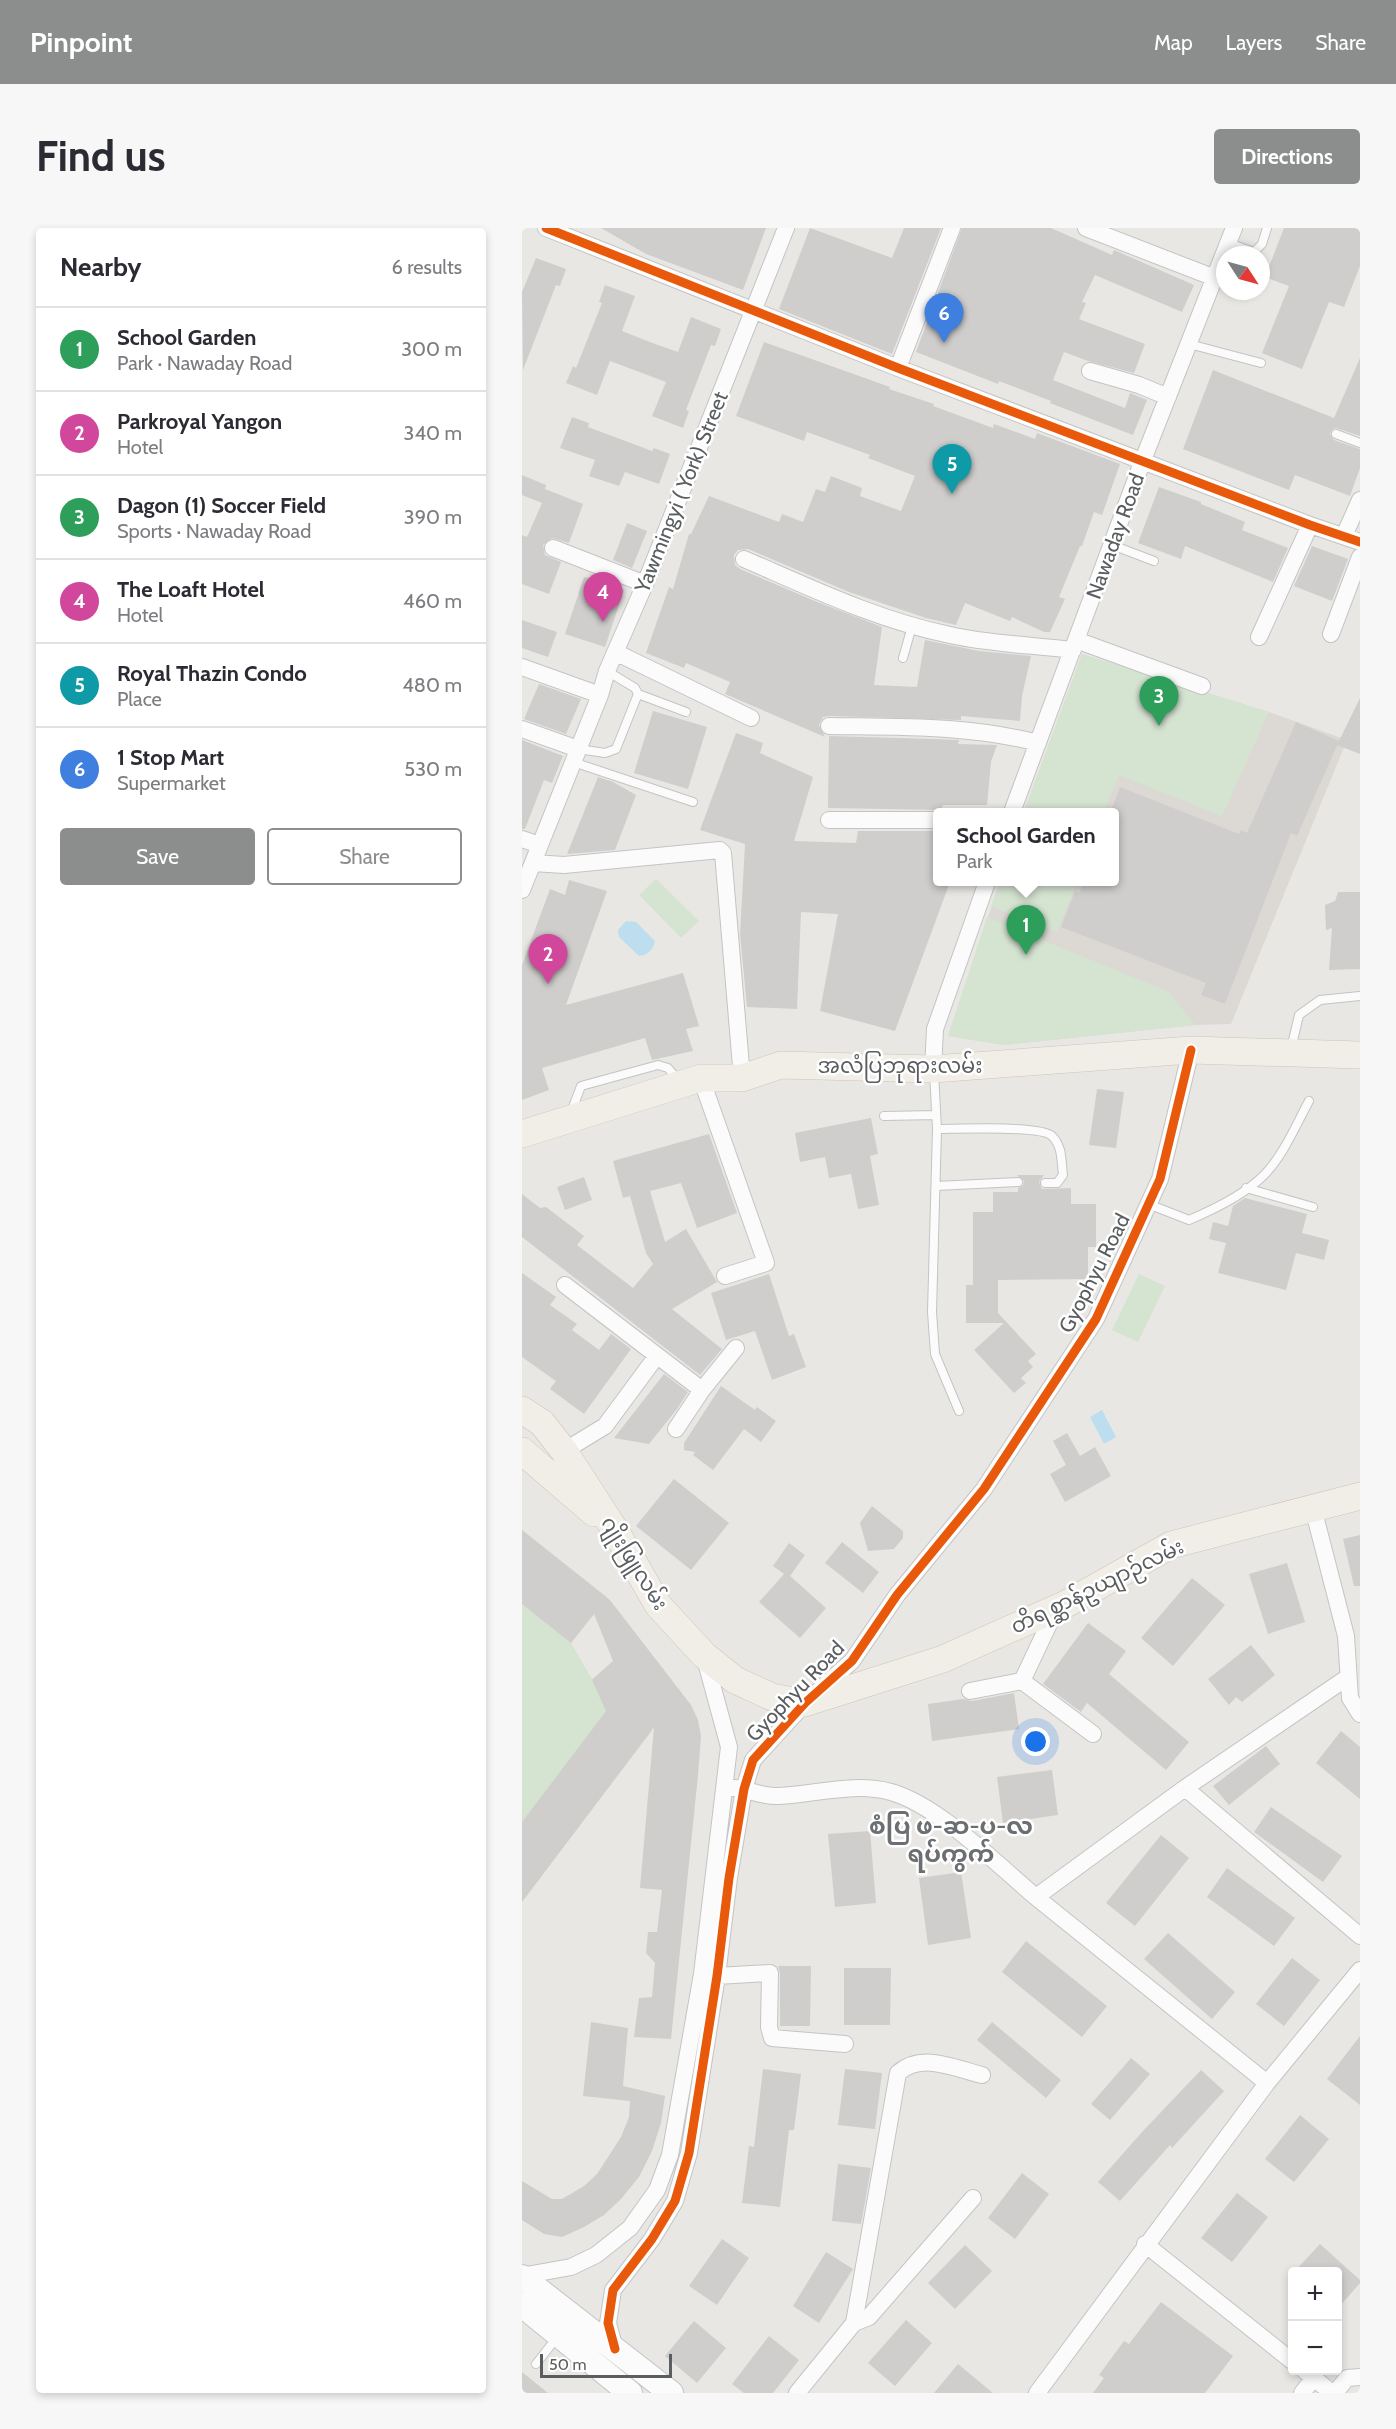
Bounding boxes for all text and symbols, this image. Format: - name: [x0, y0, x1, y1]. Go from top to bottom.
- text: Pinpoint: [30, 25, 132, 59]
- text: Map: [1154, 30, 1193, 55]
- text: Layers: [1226, 30, 1282, 55]
- text: Share: [1315, 30, 1366, 55]
- button: Directions: [1214, 129, 1360, 184]
- text: Find us: [36, 130, 165, 182]
- north arrow: [1216, 246, 1270, 300]
- text: Nearby: [60, 251, 141, 283]
- text: 6 results: [391, 255, 462, 279]
- pin: 6: [924, 294, 964, 343]
- text: School Garden: [117, 324, 256, 351]
- text: 1: [76, 337, 83, 361]
- text: 300 m: [401, 337, 462, 361]
- text: Park · Nawaday Road: [117, 351, 292, 375]
- street label: Yawmingyi ( York) Street: [629, 388, 733, 597]
- text: Parkroyal Yangon: [117, 408, 282, 435]
- text: 2: [74, 421, 85, 445]
- text: 340 m: [404, 421, 462, 445]
- text: Hotel: [117, 435, 163, 459]
- pin: 5: [932, 444, 972, 494]
- street label: Nawaday Road: [1081, 470, 1149, 602]
- text: Dagon (1) Soccer Field: [117, 492, 326, 519]
- text: 3: [74, 505, 85, 529]
- text: 390 m: [404, 505, 462, 529]
- text: Sports · Nawaday Road: [117, 519, 311, 543]
- pin: 4: [584, 572, 622, 622]
- text: The Loaft Hotel: [117, 576, 265, 603]
- text: 4: [73, 589, 86, 613]
- text: 460 m: [403, 589, 462, 613]
- text: Hotel: [117, 603, 163, 627]
- text: Royal Thazin Condo: [117, 660, 307, 687]
- text: 5: [74, 673, 85, 697]
- text: 480 m: [402, 673, 462, 697]
- pin: 3: [1140, 676, 1178, 726]
- text: Place: [117, 687, 162, 711]
- text: 1 Stop Mart: [117, 744, 224, 771]
- text: 6: [74, 757, 85, 781]
- text: 530 m: [404, 757, 462, 781]
- text: Supermarket: [117, 771, 226, 795]
- popup: [933, 808, 1119, 886]
- text: School Garden: [956, 822, 1096, 849]
- button: Save: [60, 828, 255, 885]
- button: Share: [267, 828, 462, 885]
- text: Park: [956, 849, 992, 873]
- pin: 1: [1006, 906, 1046, 955]
- pin: 2: [528, 934, 568, 984]
- street label: အလံပြဘုရားလမ်း: [817, 1050, 983, 1083]
- street label: Gyophyu Road: [1053, 1209, 1135, 1337]
- street label: ဂျိုးဖြူလမ်း: [591, 1510, 676, 1618]
- street label: တိရစ္ဆာန်ဥယျာဉ်လမ်း: [1005, 1531, 1190, 1644]
- street label: Gyophyu Road: [741, 1635, 849, 1747]
- your location: [1021, 1727, 1050, 1756]
- district label: စံပြ ဖ-ဆ-ပ-လ ရပ်ကွက်: [869, 1811, 1033, 1873]
- map controls: [1288, 2267, 1342, 2375]
- button: +: [1288, 2267, 1342, 2321]
- button: −: [1288, 2321, 1342, 2375]
- scale bar: [540, 2351, 672, 2378]
- text: 50 m: [549, 2355, 586, 2374]

